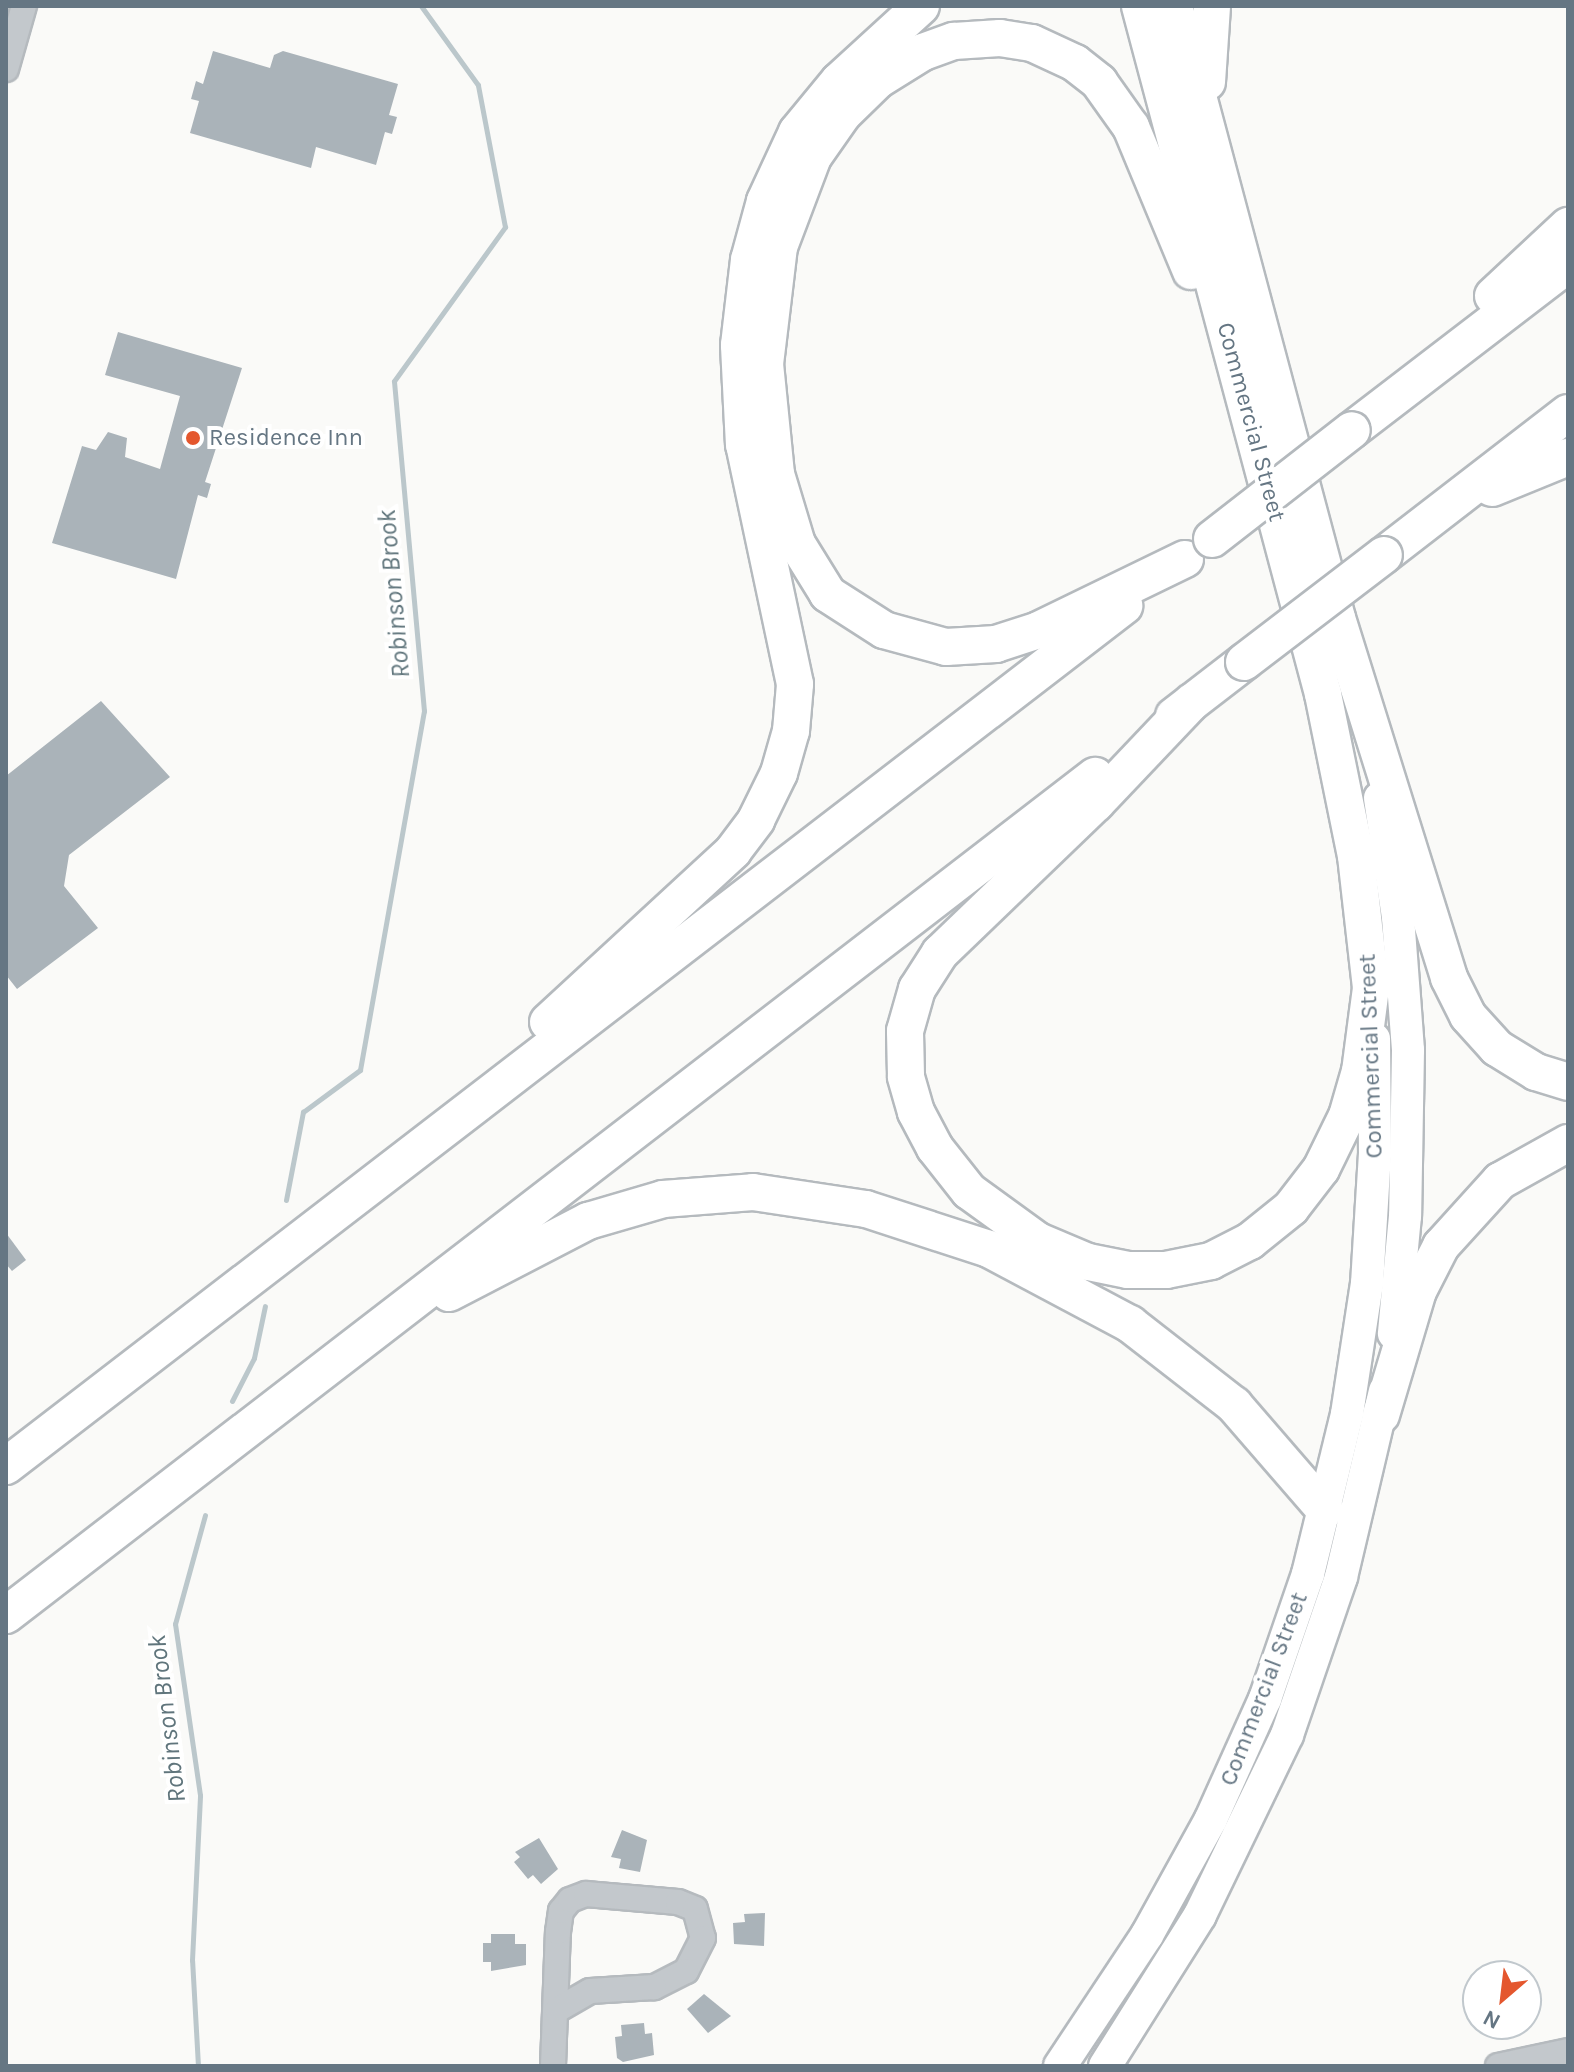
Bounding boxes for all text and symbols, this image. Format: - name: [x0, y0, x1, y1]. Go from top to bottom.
- street label: Commercial Street: [1211, 319, 1291, 525]
- place label: Residence Inn: [209, 424, 363, 452]
- marker: Residence Inn: [184, 429, 202, 447]
- water label: Robinson Brook: [371, 509, 417, 679]
- street label: Commercial Street: [1353, 953, 1389, 1159]
- street label: Commercial Street: [1214, 1588, 1314, 1790]
- water label: Robinson Brook: [141, 1633, 193, 1805]
- north arrow: [1462, 1960, 1542, 2040]
- text: N: [1479, 2004, 1505, 2035]

